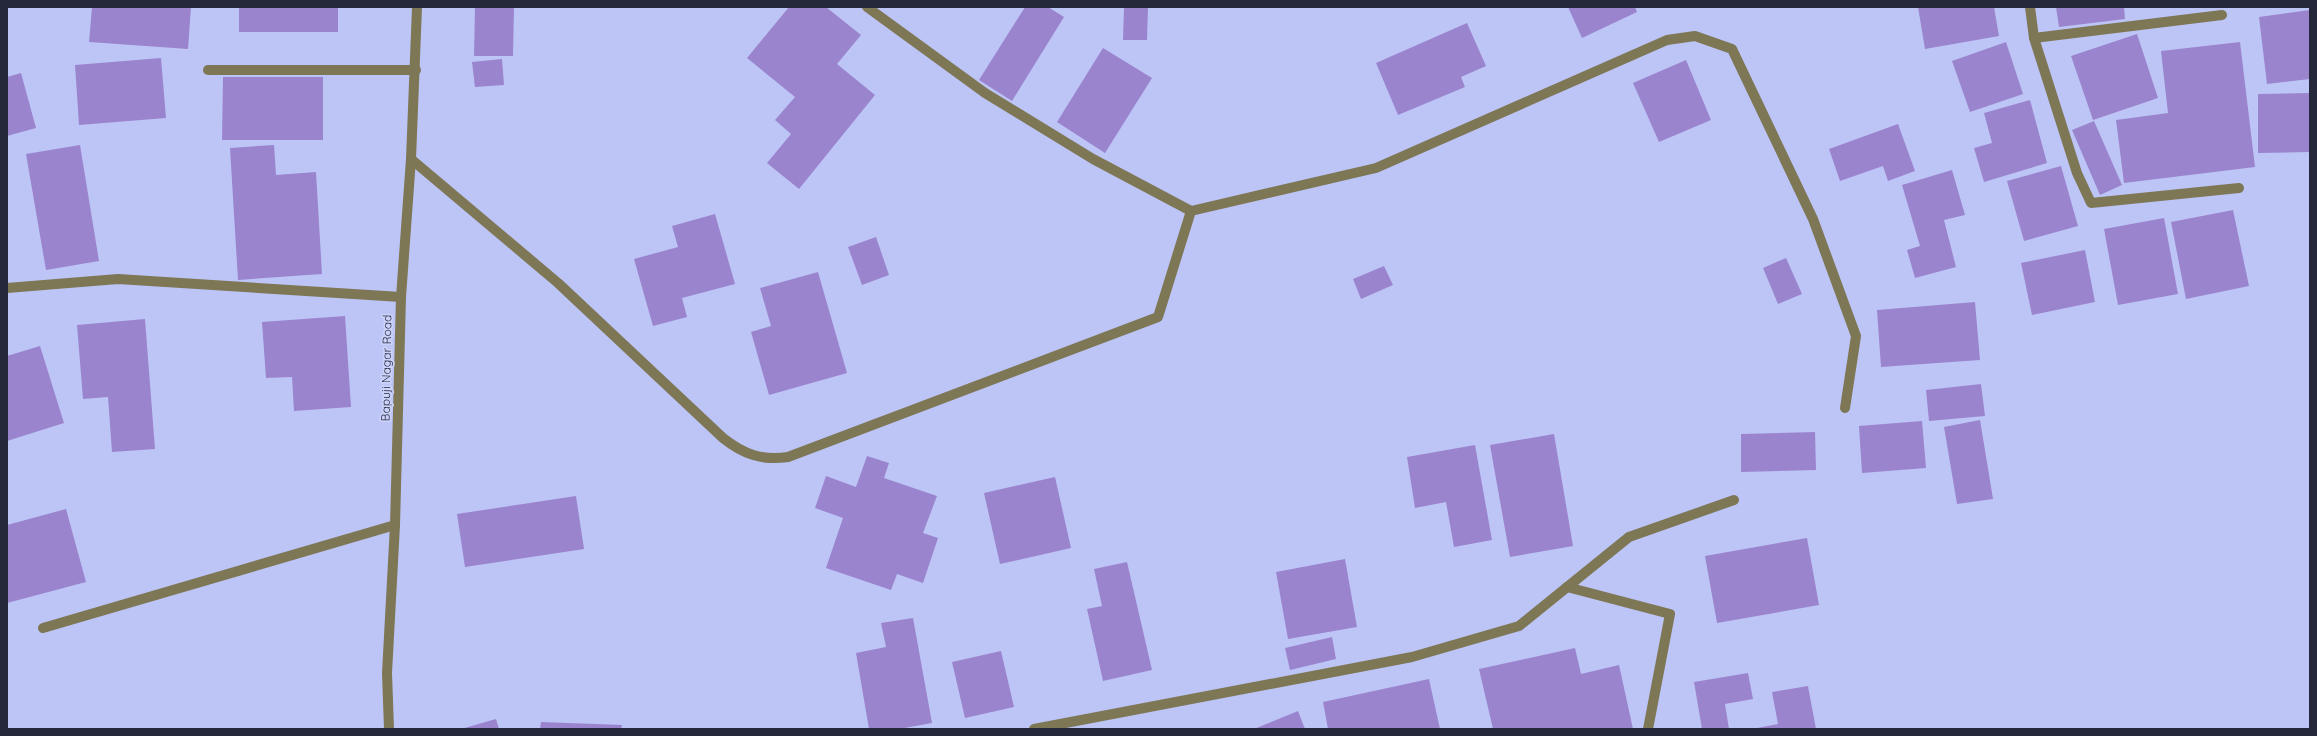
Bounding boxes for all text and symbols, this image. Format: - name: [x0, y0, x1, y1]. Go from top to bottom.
- street label: Bapuji Nagar Road: [378, 315, 394, 421]

